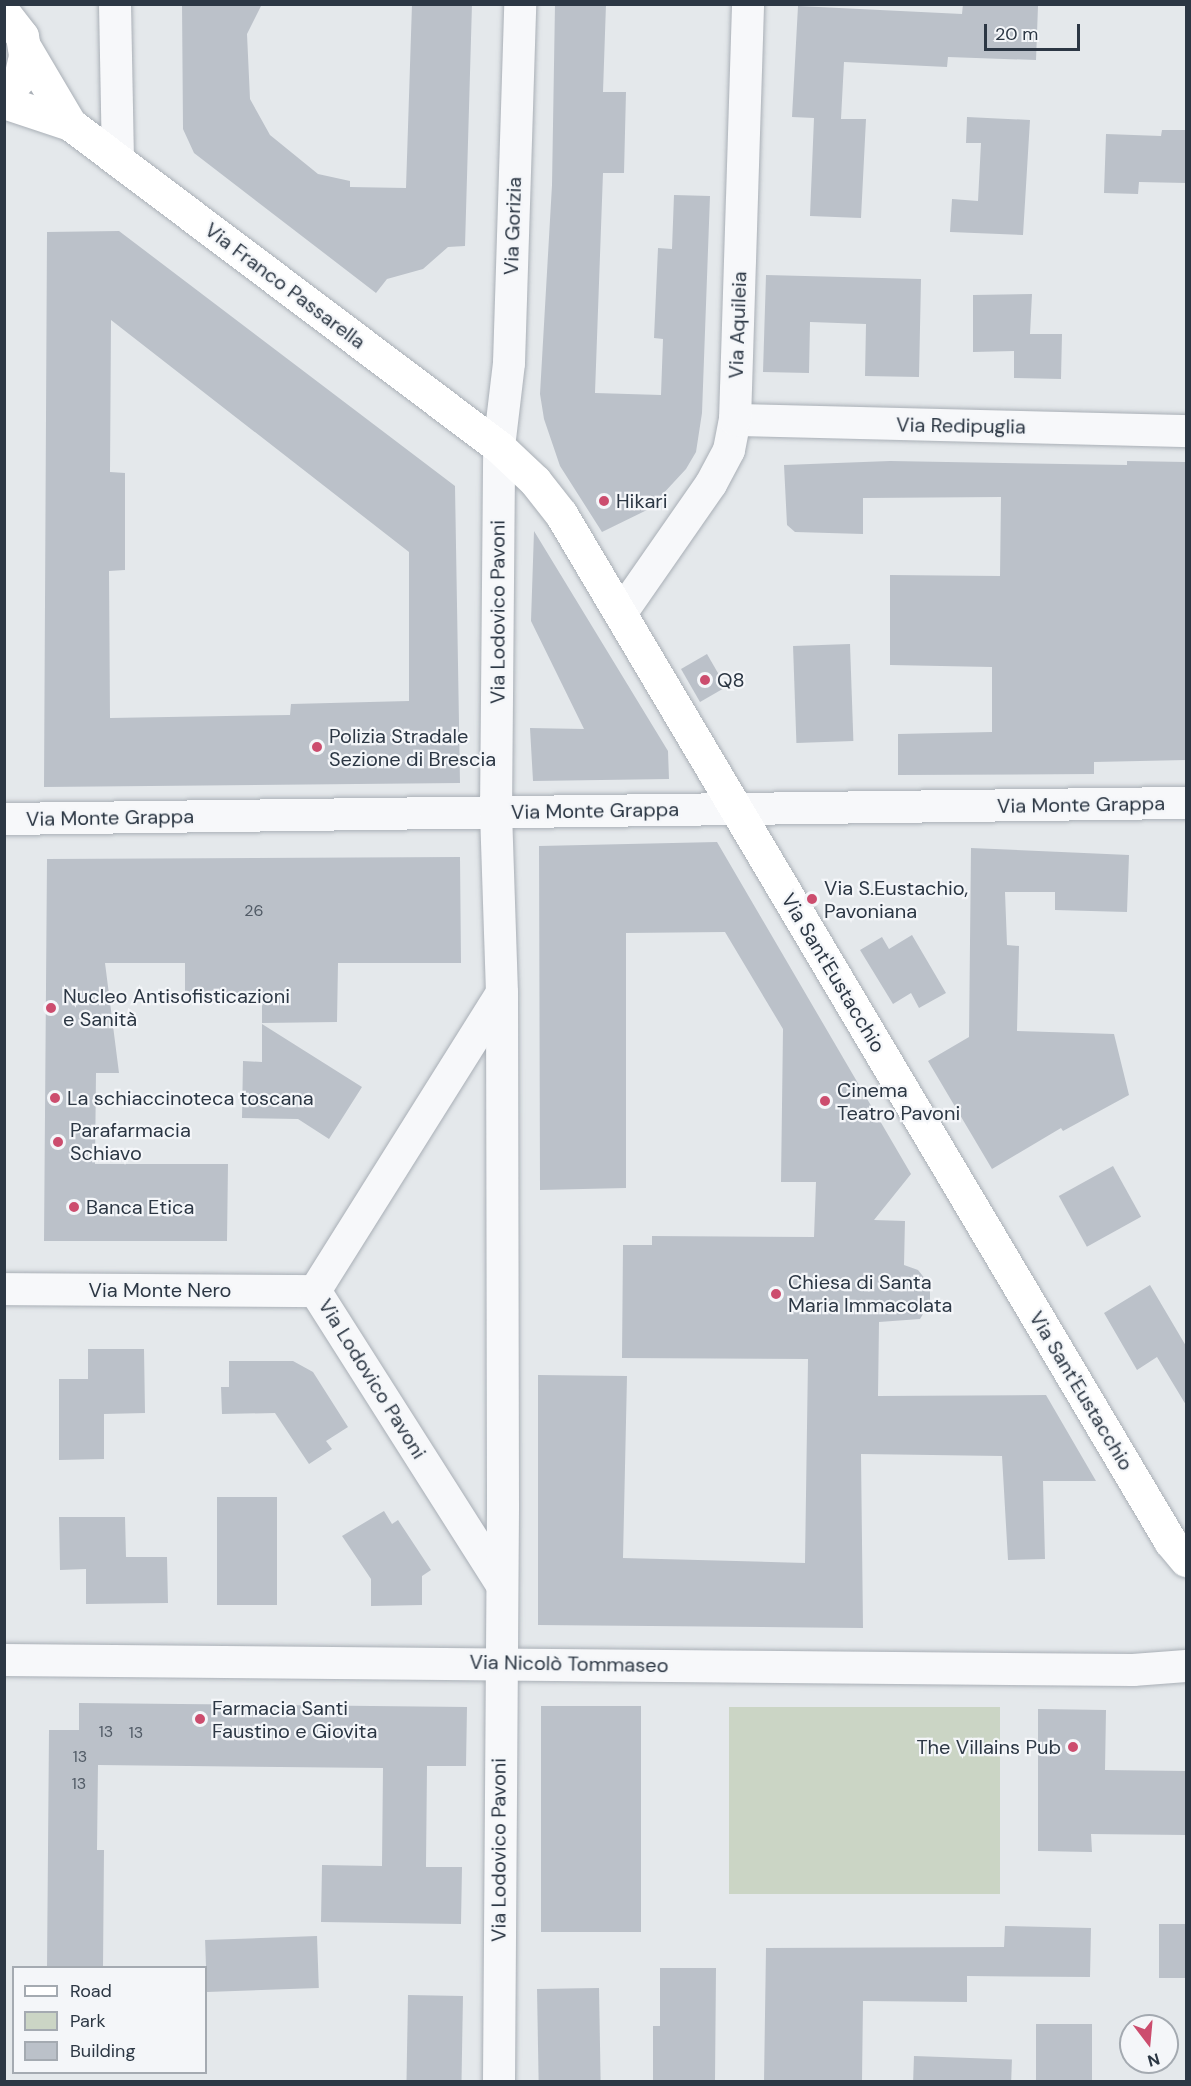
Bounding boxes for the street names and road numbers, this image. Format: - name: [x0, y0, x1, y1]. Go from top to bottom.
- street label: Via Gorizia: [499, 176, 527, 276]
- street label: Via Franco Passarella: [200, 218, 370, 354]
- street label: Via Aquileia: [724, 271, 752, 379]
- street label: Via Redipuglia: [896, 413, 1026, 439]
- street label: Via Lodovico Pavoni: [486, 520, 510, 704]
- street label: Via Monte Grappa: [997, 792, 1165, 818]
- street label: Via Monte Grappa: [511, 798, 679, 824]
- street label: Via Monte Grappa: [26, 805, 194, 831]
- street label: Via Sant'Eustacchio: [776, 889, 890, 1057]
- street label: Via Monte Nero: [89, 1278, 231, 1302]
- street label: Via Lodovico Pavoni: [313, 1295, 431, 1463]
- street label: Via Sant'Eustacchio: [1024, 1307, 1138, 1475]
- street label: Via Nicolò Tommaseo: [469, 1650, 669, 1678]
- street label: Via Lodovico Pavoni: [487, 1758, 511, 1942]

